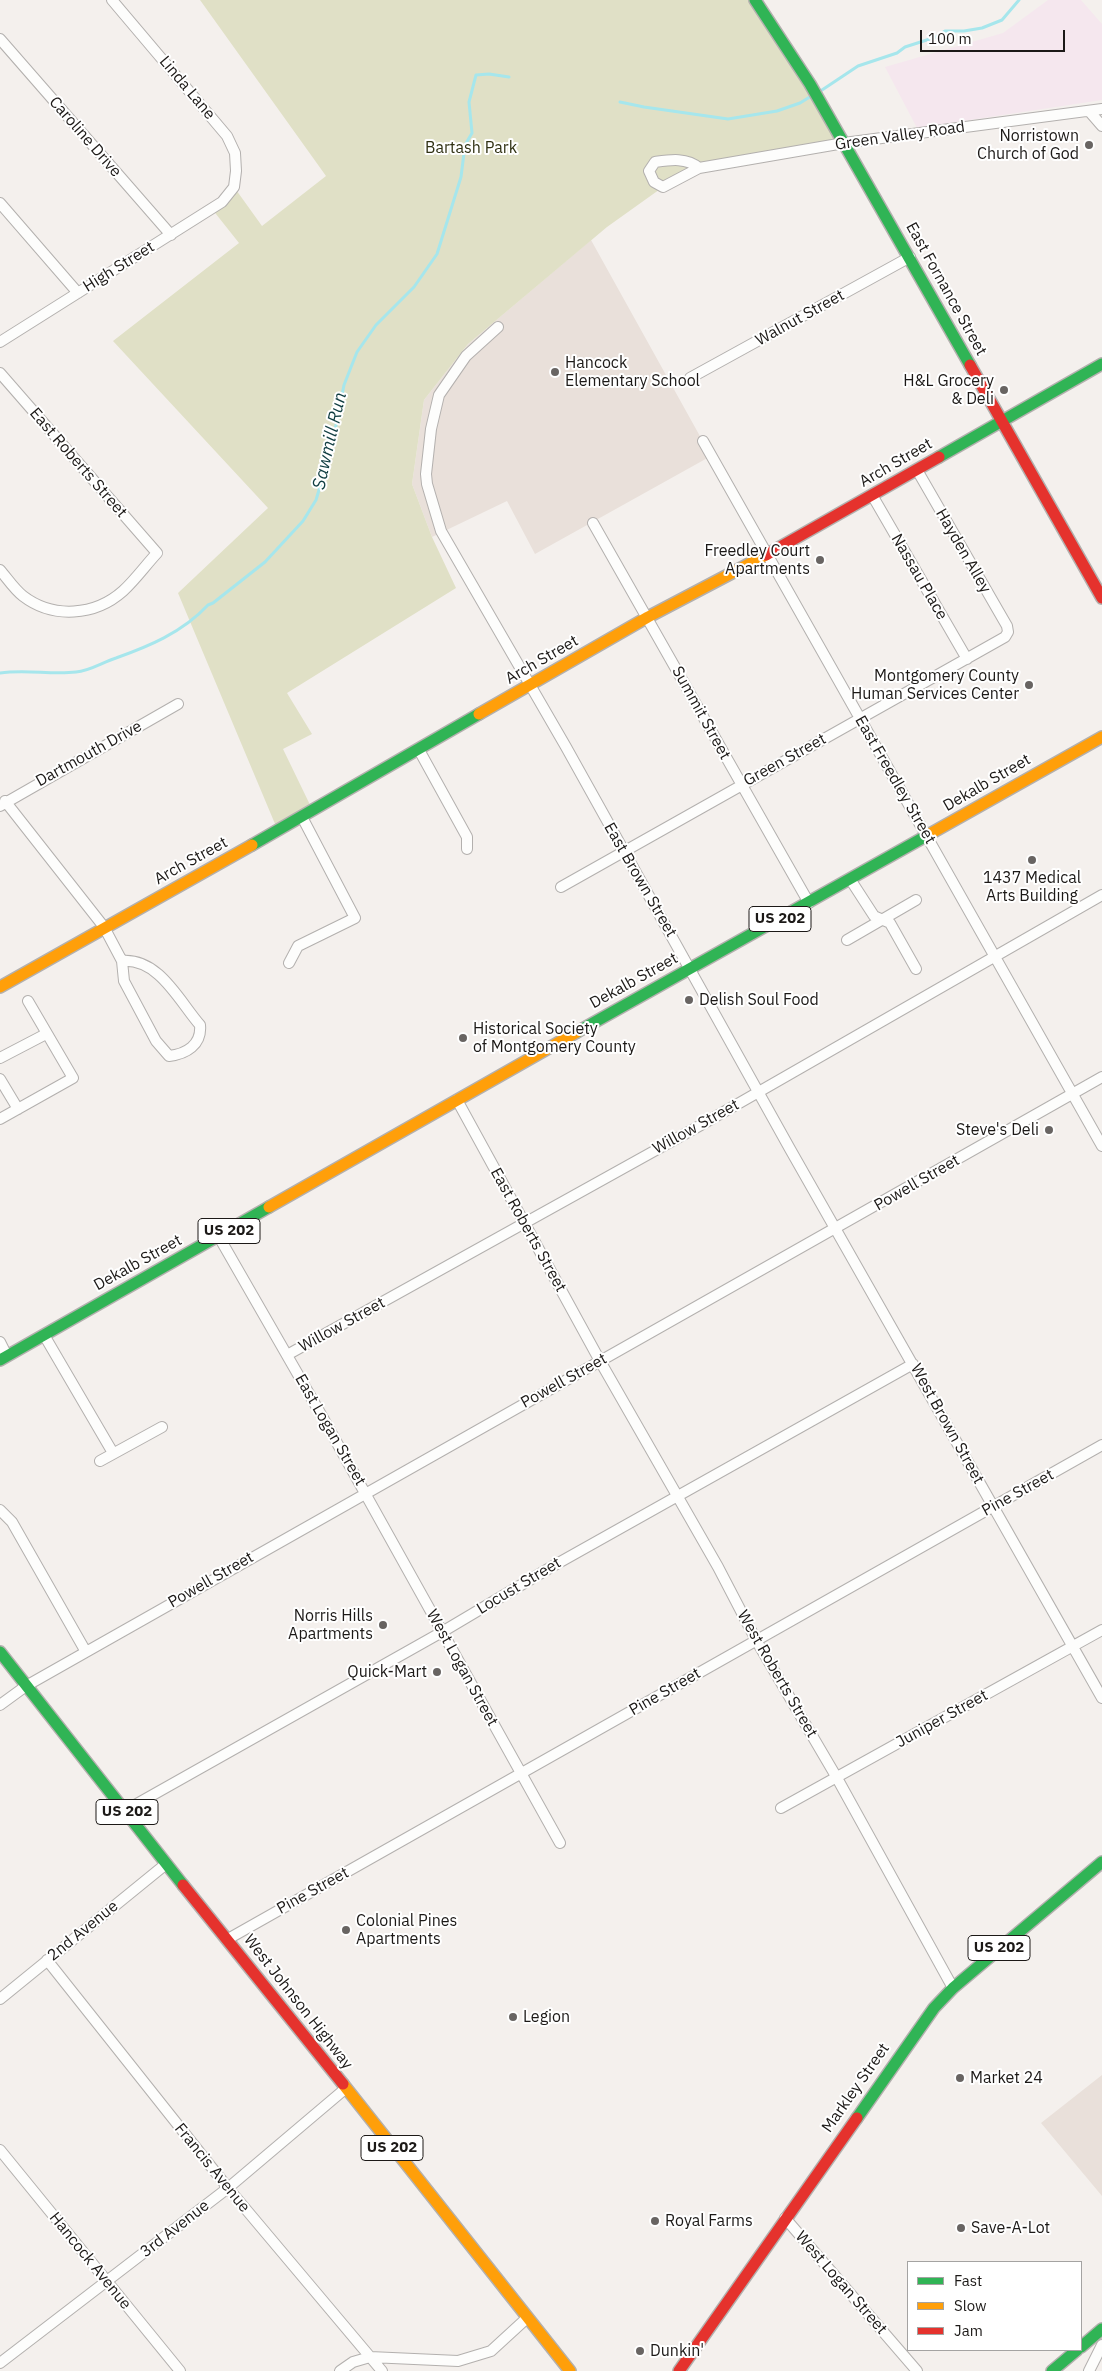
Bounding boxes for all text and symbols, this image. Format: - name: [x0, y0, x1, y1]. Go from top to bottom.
- scale bar: [922, 20, 1067, 52]
- text: 100 m: [928, 29, 972, 48]
- street label: Linda Lane: [155, 52, 219, 124]
- street label: Caroline Drive: [45, 93, 125, 181]
- street label: Green Valley Road: [834, 117, 966, 155]
- place label: Norristown Church of God: [977, 126, 1079, 164]
- park label: Bartash Park: [425, 138, 517, 158]
- marker: Norristown Church of God: [1083, 139, 1095, 151]
- street label: East Fornance Street: [901, 219, 991, 359]
- street label: High Street: [80, 238, 158, 296]
- street label: Walnut Street: [752, 286, 848, 350]
- place label: Hancock Elementary School: [565, 353, 700, 391]
- marker: Hancock Elementary School: [549, 366, 561, 378]
- place label: H&L Grocery & Deli: [903, 371, 994, 409]
- marker: H&L Grocery & Deli: [998, 384, 1010, 396]
- water label: Sawmill Run: [308, 390, 352, 492]
- street label: East Roberts Street: [25, 404, 131, 522]
- street label: Arch Street: [856, 434, 936, 492]
- street label: Hayden Alley: [931, 505, 995, 597]
- street label: Nassau Place: [887, 531, 951, 623]
- place label: Freedley Court Apartments: [704, 541, 810, 579]
- marker: Freedley Court Apartments: [814, 554, 826, 566]
- street label: Arch Street: [502, 631, 582, 689]
- street label: Summit Street: [667, 663, 735, 763]
- place label: Montgomery County Human Services Center: [851, 666, 1019, 704]
- marker: Montgomery County Human Services Center: [1023, 679, 1035, 691]
- street label: East Freedley Street: [850, 712, 940, 848]
- street label: Dartmouth Drive: [33, 717, 145, 791]
- street label: Green Street: [740, 729, 830, 791]
- street label: Dekalb Street: [940, 750, 1034, 816]
- street label: East Brown Street: [599, 819, 681, 941]
- street label: Arch Street: [151, 833, 231, 889]
- marker: 1437 Medical Arts Building: [1026, 854, 1038, 866]
- place label: 1437 Medical Arts Building: [983, 868, 1081, 906]
- road number: US 202: [749, 906, 811, 932]
- street label: Dekalb Street: [587, 949, 681, 1013]
- place label: Delish Soul Food: [699, 990, 819, 1010]
- marker: Delish Soul Food: [683, 994, 695, 1006]
- place label: Historical Society of Montgomery County: [473, 1019, 636, 1057]
- marker: Historical Society of Montgomery County: [457, 1032, 469, 1044]
- street label: Willow Street: [649, 1095, 743, 1159]
- place label: Steve's Deli: [956, 1120, 1039, 1140]
- marker: Steve's Deli: [1043, 1124, 1055, 1136]
- street label: Powell Street: [871, 1151, 963, 1215]
- street label: East Roberts Street: [486, 1165, 570, 1295]
- road number: US 202: [198, 1218, 260, 1244]
- street label: Dekalb Street: [91, 1231, 185, 1295]
- street label: Willow Street: [295, 1293, 389, 1357]
- street label: Powell Street: [518, 1349, 610, 1413]
- street label: West Brown Street: [906, 1361, 988, 1487]
- street label: East Logan Street: [290, 1371, 370, 1489]
- street label: Pine Street: [979, 1465, 1057, 1521]
- street label: Powell Street: [165, 1548, 257, 1612]
- street label: Locust Street: [473, 1553, 565, 1619]
- place label: Norris Hills Apartments: [288, 1606, 373, 1644]
- street label: West Logan Street: [422, 1606, 502, 1730]
- street label: West Roberts Street: [733, 1607, 821, 1741]
- marker: Norris Hills Apartments: [377, 1619, 389, 1631]
- place label: Quick-Mart: [347, 1662, 427, 1682]
- street label: Pine Street: [626, 1664, 704, 1720]
- marker: Quick-Mart: [431, 1666, 443, 1678]
- street label: Juniper Street: [893, 1686, 991, 1752]
- road number: US 202: [96, 1800, 158, 1824]
- street label: Pine Street: [274, 1863, 352, 1919]
- street label: 2nd Avenue: [44, 1897, 122, 1965]
- place label: Colonial Pines Apartments: [356, 1911, 457, 1949]
- marker: Colonial Pines Apartments: [340, 1924, 352, 1936]
- street label: West Johnson Highway: [239, 1931, 357, 2073]
- road number: US 202: [968, 1936, 1030, 1960]
- place label: Legion: [523, 2007, 570, 2027]
- marker: Legion: [507, 2011, 519, 2023]
- street label: Markley Street: [818, 2040, 894, 2136]
- place label: Market 24: [970, 2068, 1043, 2088]
- marker: Market 24: [954, 2072, 966, 2084]
- street label: Francis Avenue: [170, 2120, 254, 2216]
- road number: US 202: [361, 2136, 423, 2160]
- street label: 3rd Avenue: [137, 2196, 213, 2262]
- street label: Hancock Avenue: [45, 2209, 135, 2313]
- place label: Royal Farms: [665, 2211, 753, 2231]
- marker: Royal Farms: [649, 2215, 661, 2227]
- place label: Save-A-Lot: [971, 2218, 1050, 2238]
- marker: Save-A-Lot: [955, 2222, 967, 2234]
- street label: West Logan Street: [791, 2228, 891, 2338]
- legend: [907, 2261, 1082, 2351]
- text: Fast: [954, 2271, 982, 2290]
- text: Slow: [954, 2296, 987, 2315]
- text: Jam: [954, 2321, 983, 2340]
- place label: Dunkin': [650, 2341, 704, 2361]
- marker: Dunkin': [634, 2345, 646, 2357]

